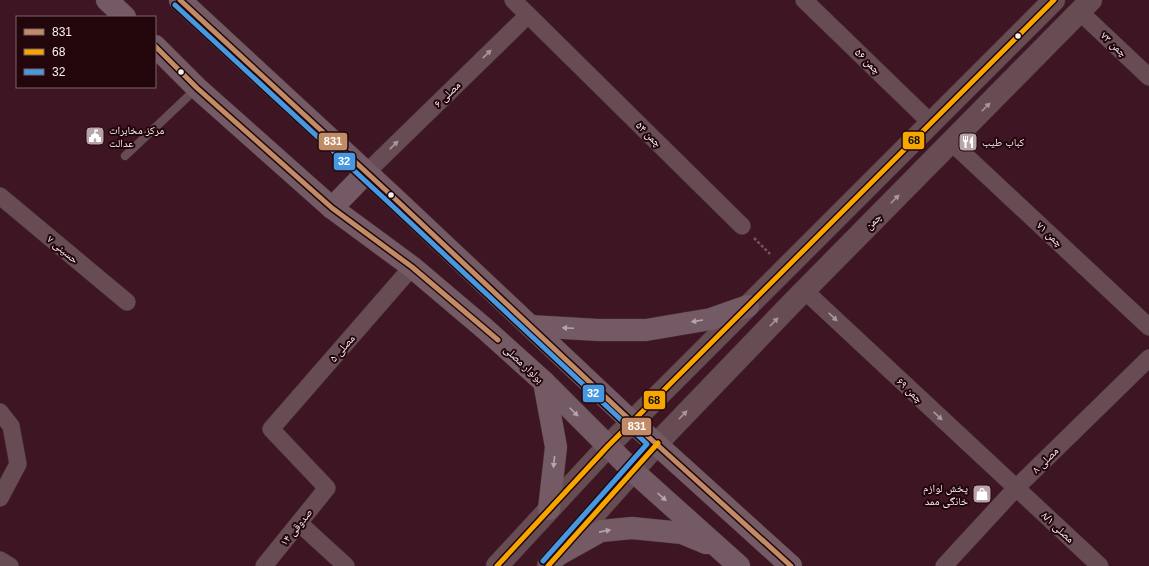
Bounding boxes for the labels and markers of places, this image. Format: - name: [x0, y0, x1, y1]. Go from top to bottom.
- unlabelled marker: [1013, 31, 1023, 41]
- unlabelled marker: [176, 67, 186, 77]
- place label: مرکز مخابرات عدالت: [109, 124, 164, 149]
- public building icon: مرکز مخابرات عدالت: [84, 125, 106, 147]
- restaurant icon: کباب طیب: [957, 131, 979, 153]
- place label: کباب طیب: [982, 136, 1025, 148]
- unlabelled marker: [386, 190, 396, 200]
- place label: پخش لوازم خانگی ممد: [923, 482, 968, 508]
- shop icon: پخش لوازم خانگی ممد: [971, 483, 993, 505]

